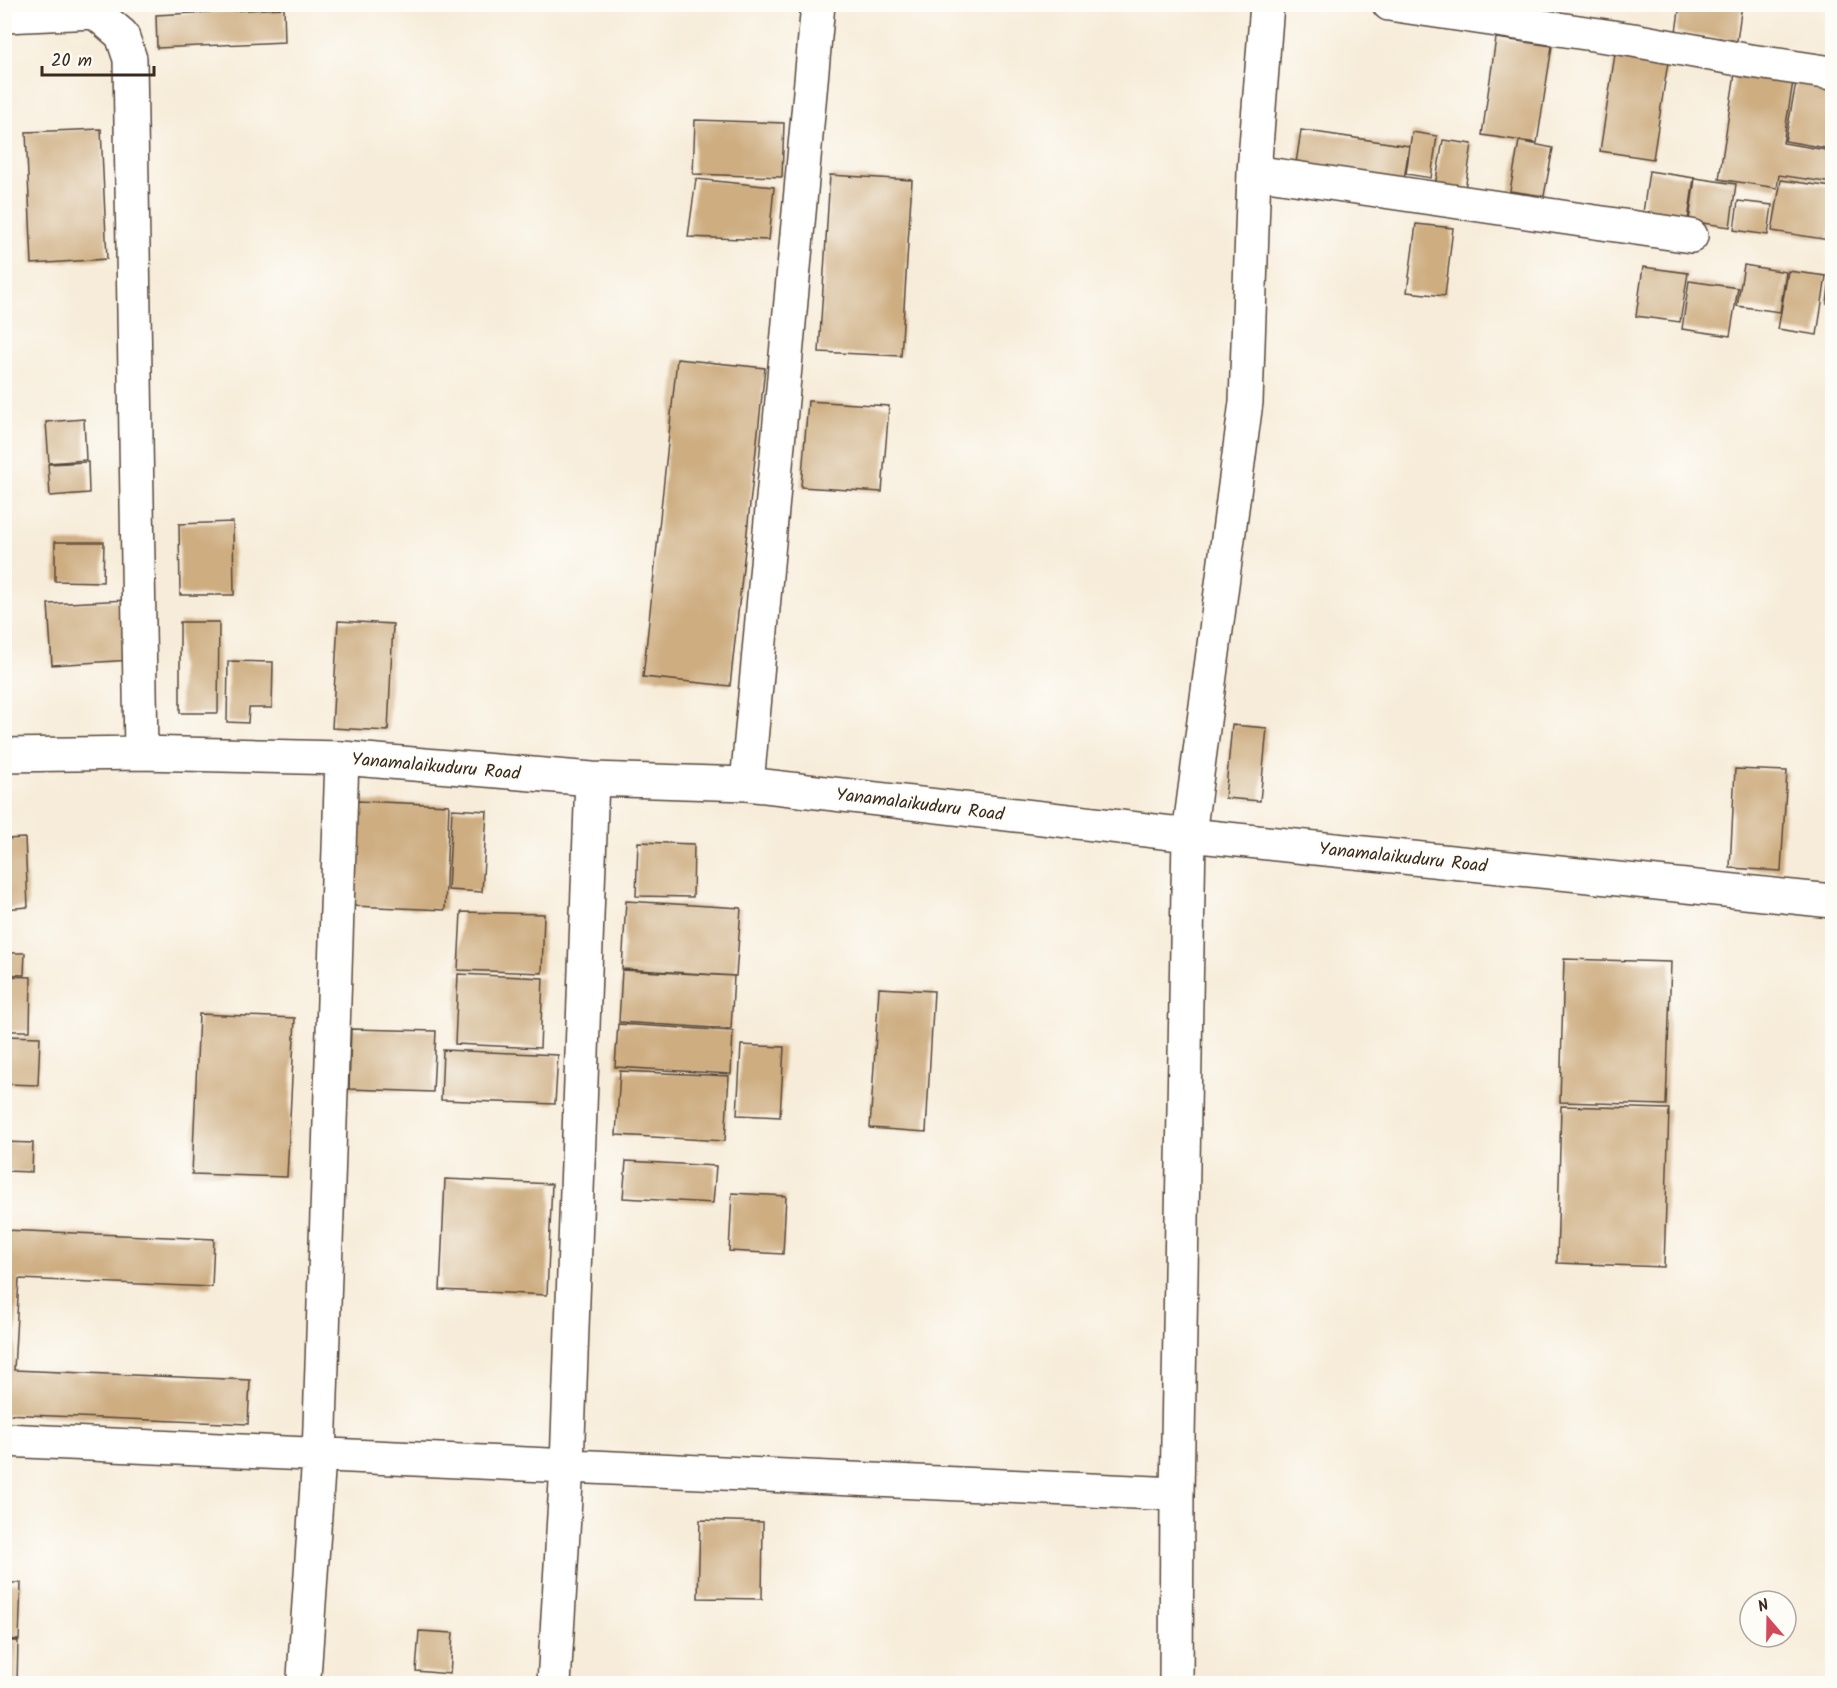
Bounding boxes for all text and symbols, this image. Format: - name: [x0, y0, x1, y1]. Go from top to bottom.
- scale bar: [42, 39, 154, 77]
- text: 20 m: [51, 47, 92, 76]
- street label: Yanamalaikuduru Road: [350, 746, 523, 789]
- street label: Yanamalaikuduru Road: [834, 781, 1007, 830]
- street label: Yanamalaikuduru Road: [1317, 835, 1490, 882]
- north arrow: [1738, 1589, 1798, 1649]
- text: N: [1754, 1593, 1772, 1620]

